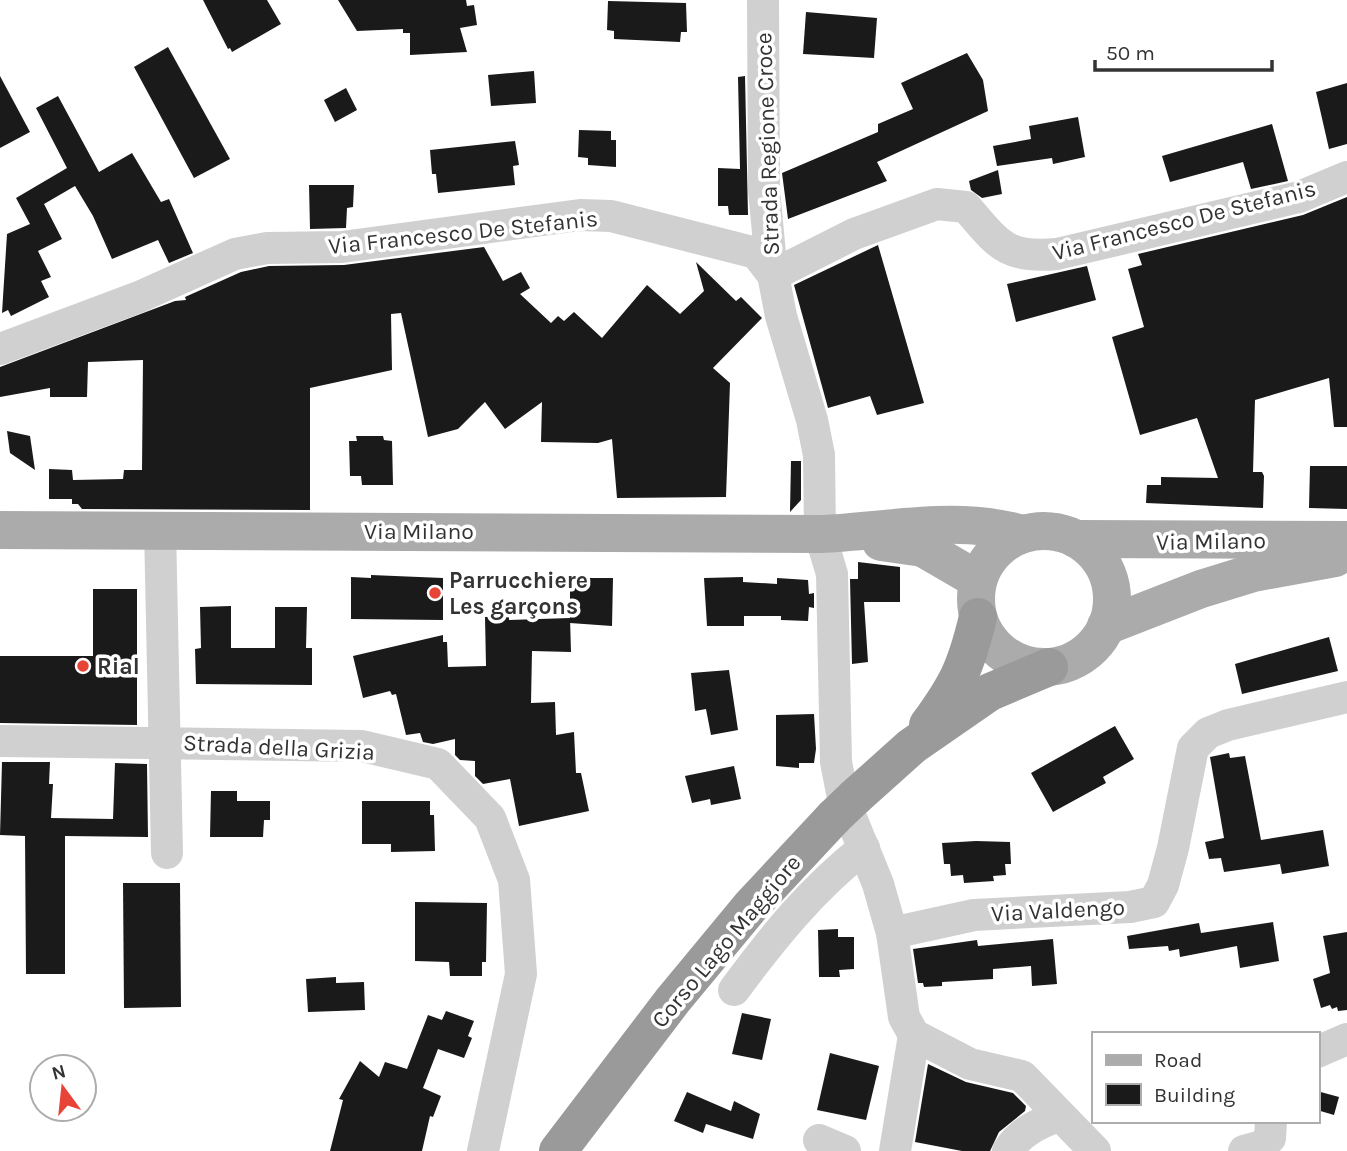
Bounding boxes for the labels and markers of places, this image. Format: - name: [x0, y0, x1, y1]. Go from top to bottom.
- place label: Parrucchiere Les garçons: [449, 567, 588, 620]
- marker: Parrucchiere Les garçons: [427, 585, 443, 601]
- place label: Rial: [97, 653, 140, 680]
- marker: Rial: [75, 658, 91, 674]

